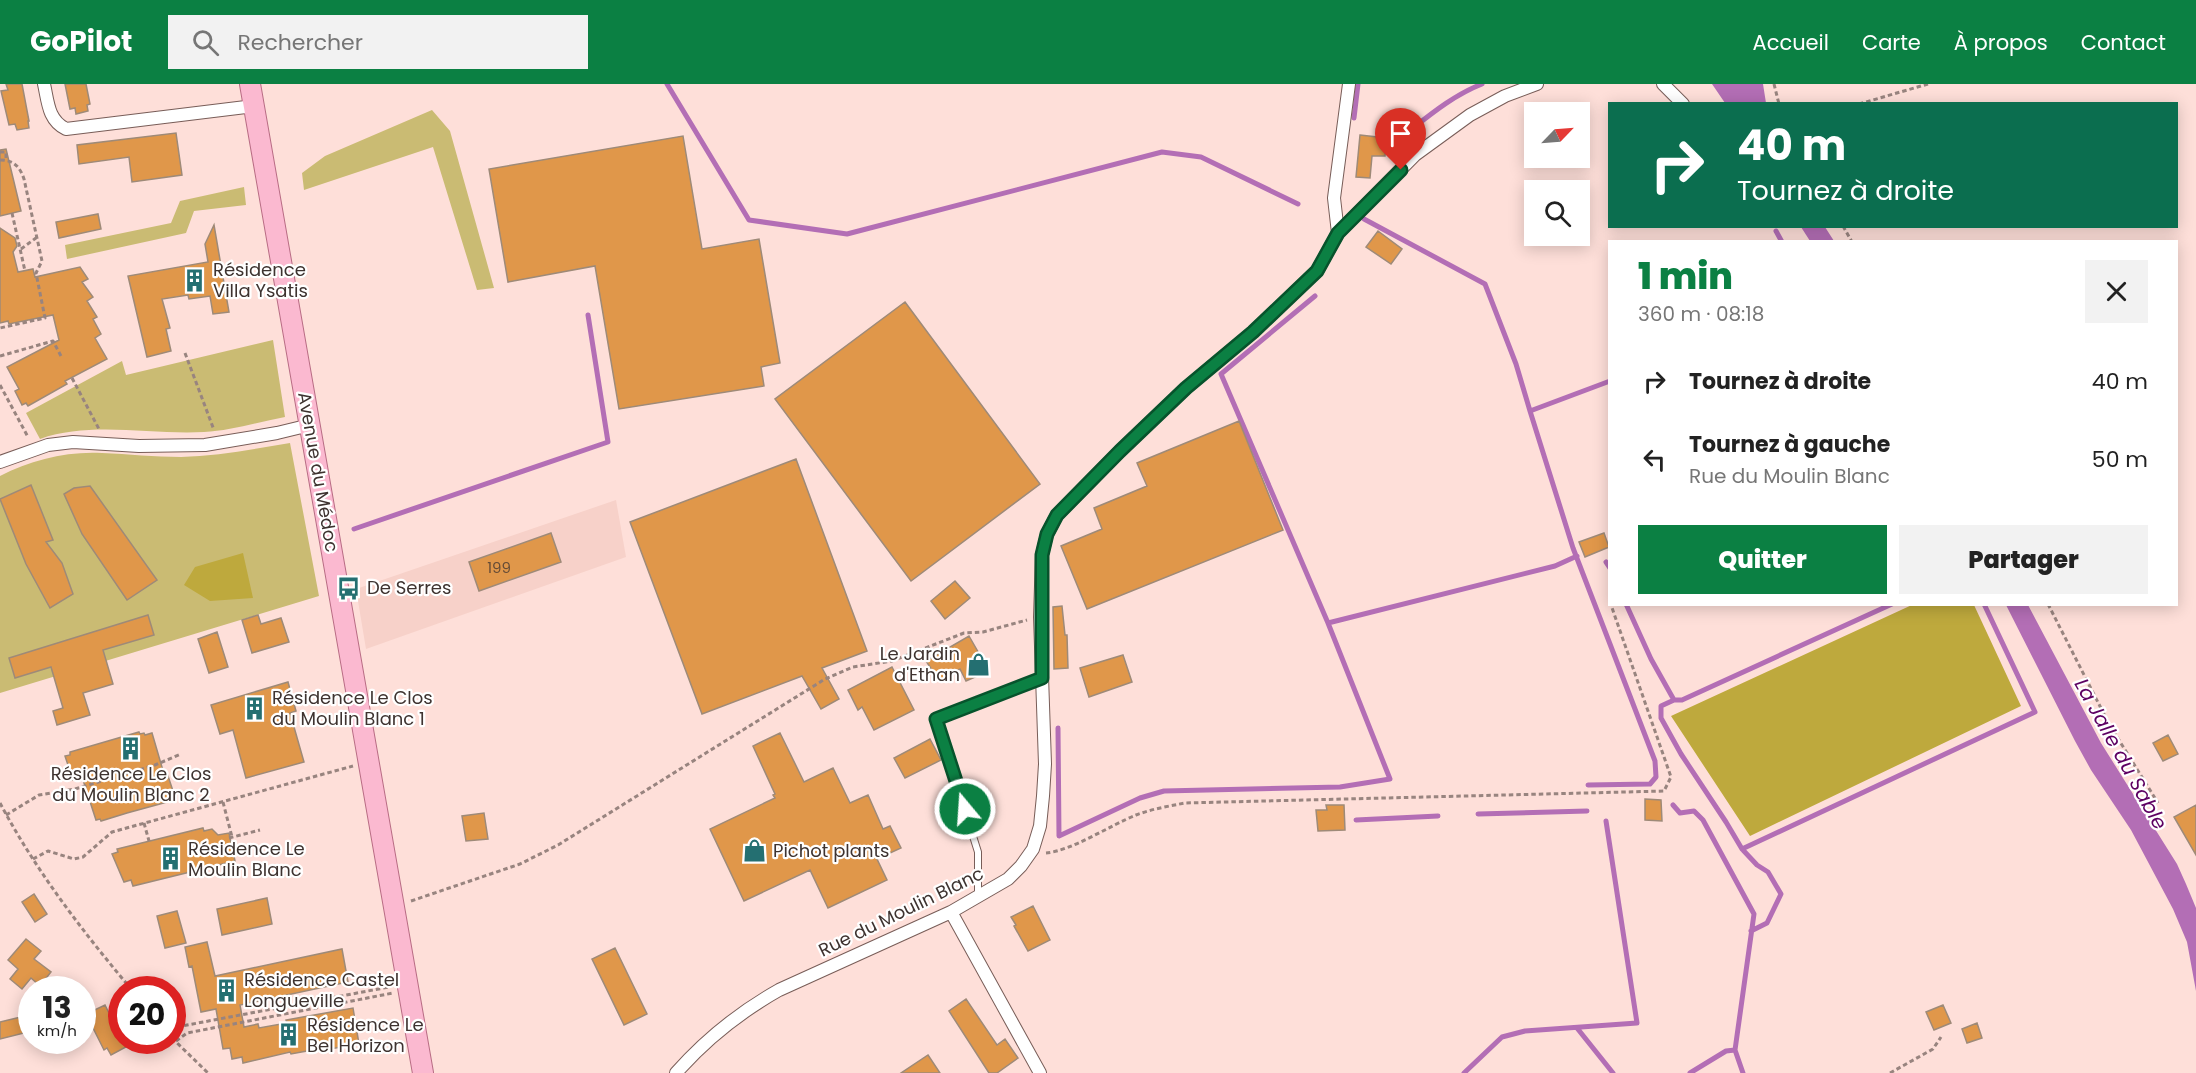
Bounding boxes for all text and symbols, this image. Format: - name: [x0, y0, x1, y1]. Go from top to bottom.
- search box: [168, 15, 588, 69]
- text: GoPilot: [30, 22, 132, 61]
- icon: search: [189, 26, 222, 59]
- text: Rechercher: [237, 27, 363, 58]
- text: Accueil: [1752, 28, 1829, 57]
- text: Carte: [1862, 28, 1921, 57]
- text: À propos: [1954, 28, 2048, 57]
- text: Contact: [2081, 28, 2166, 57]
- north arrow: [1524, 102, 1590, 168]
- map controls: [1524, 102, 1590, 246]
- pin: [1375, 108, 1426, 170]
- text: 40 m: [1737, 116, 1846, 175]
- icon: arrive: [1384, 117, 1417, 150]
- icon: right: [1638, 126, 1716, 204]
- text: Tournez à droite: [1737, 172, 1954, 209]
- button: search: [1524, 180, 1590, 246]
- text: 1 min: [1638, 251, 1733, 302]
- place label: Résidence Villa Ysatis: [213, 257, 308, 303]
- button: close: [2085, 260, 2148, 323]
- building icon: Résidence Villa Ysatis: [182, 267, 208, 293]
- text: 360 m · 08:18: [1638, 300, 1764, 328]
- icon: right: [1638, 365, 1671, 398]
- text: Tournez à droite: [1689, 366, 1871, 397]
- text: 40 m: [2092, 366, 2148, 397]
- street label: Avenue du Médoc: [292, 390, 345, 554]
- text: Tournez à gauche: [1689, 429, 1890, 460]
- icon: left: [1638, 443, 1671, 476]
- text: 50 m: [2092, 444, 2148, 475]
- text: Rue du Moulin Blanc: [1689, 462, 1890, 490]
- button: Quitter: [1638, 525, 1887, 594]
- button: Partager: [1899, 525, 2148, 594]
- house number: 199: [487, 557, 511, 578]
- bus stop icon: De Serres: [336, 575, 362, 601]
- place label: De Serres: [367, 575, 451, 600]
- place label: Le Jardin d'Ethan: [880, 641, 960, 687]
- shop icon: Le Jardin d'Ethan: [965, 651, 991, 677]
- water label: La Jalle du Sable: [2068, 673, 2174, 835]
- place label: Résidence Le Clos du Moulin Blanc 1: [272, 685, 433, 731]
- building icon: Résidence Le Clos du Moulin Blanc 1: [241, 695, 267, 721]
- building icon: Résidence Le Clos du Moulin Blanc 2: [118, 735, 144, 761]
- place label: Résidence Le Clos du Moulin Blanc 2: [51, 761, 211, 807]
- position arrow: [933, 777, 997, 841]
- place label: Résidence Le Moulin Blanc: [188, 836, 305, 882]
- shop icon: Pichot plants: [742, 838, 768, 864]
- place label: Pichot plants: [773, 838, 889, 863]
- building icon: Résidence Le Moulin Blanc: [157, 846, 183, 872]
- street label: Rue du Moulin Blanc: [814, 861, 988, 962]
- place label: Résidence Castel Longueville: [244, 967, 399, 1013]
- speed limit sign: 20: [108, 976, 186, 1054]
- building icon: Résidence Castel Longueville: [213, 977, 239, 1003]
- text: 13: [42, 986, 72, 1029]
- place label: Résidence Le Bel Horizon: [307, 1012, 424, 1058]
- text: km/h: [37, 1020, 77, 1041]
- building icon: Résidence Le Bel Horizon: [276, 1022, 302, 1048]

